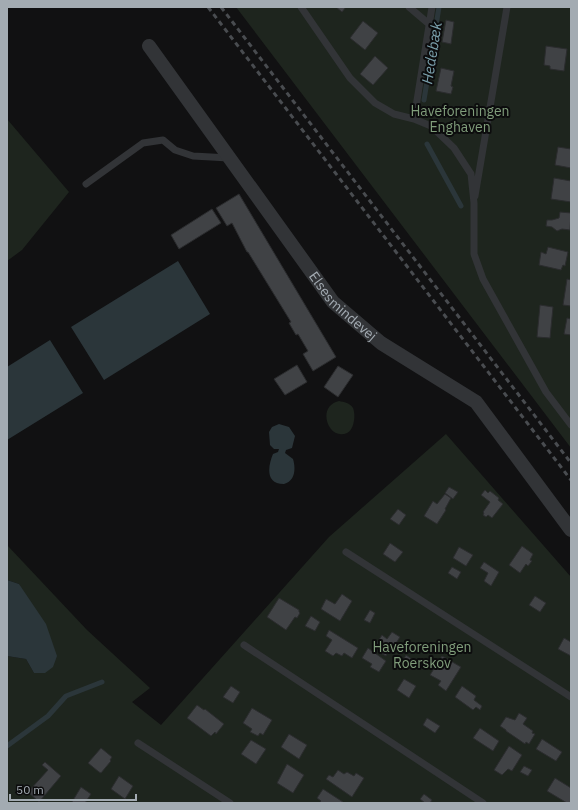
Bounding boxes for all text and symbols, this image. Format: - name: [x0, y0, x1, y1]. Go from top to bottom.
- water label: Hedebæk: [417, 20, 446, 85]
- park label: Haveforeningen Enghaven: [410, 102, 510, 136]
- street label: Elsesmindevej: [305, 268, 381, 345]
- park label: Haveforeningen Roerskov: [372, 638, 472, 672]
- scale bar: [10, 776, 136, 802]
- text: 50 m: [16, 782, 44, 797]

